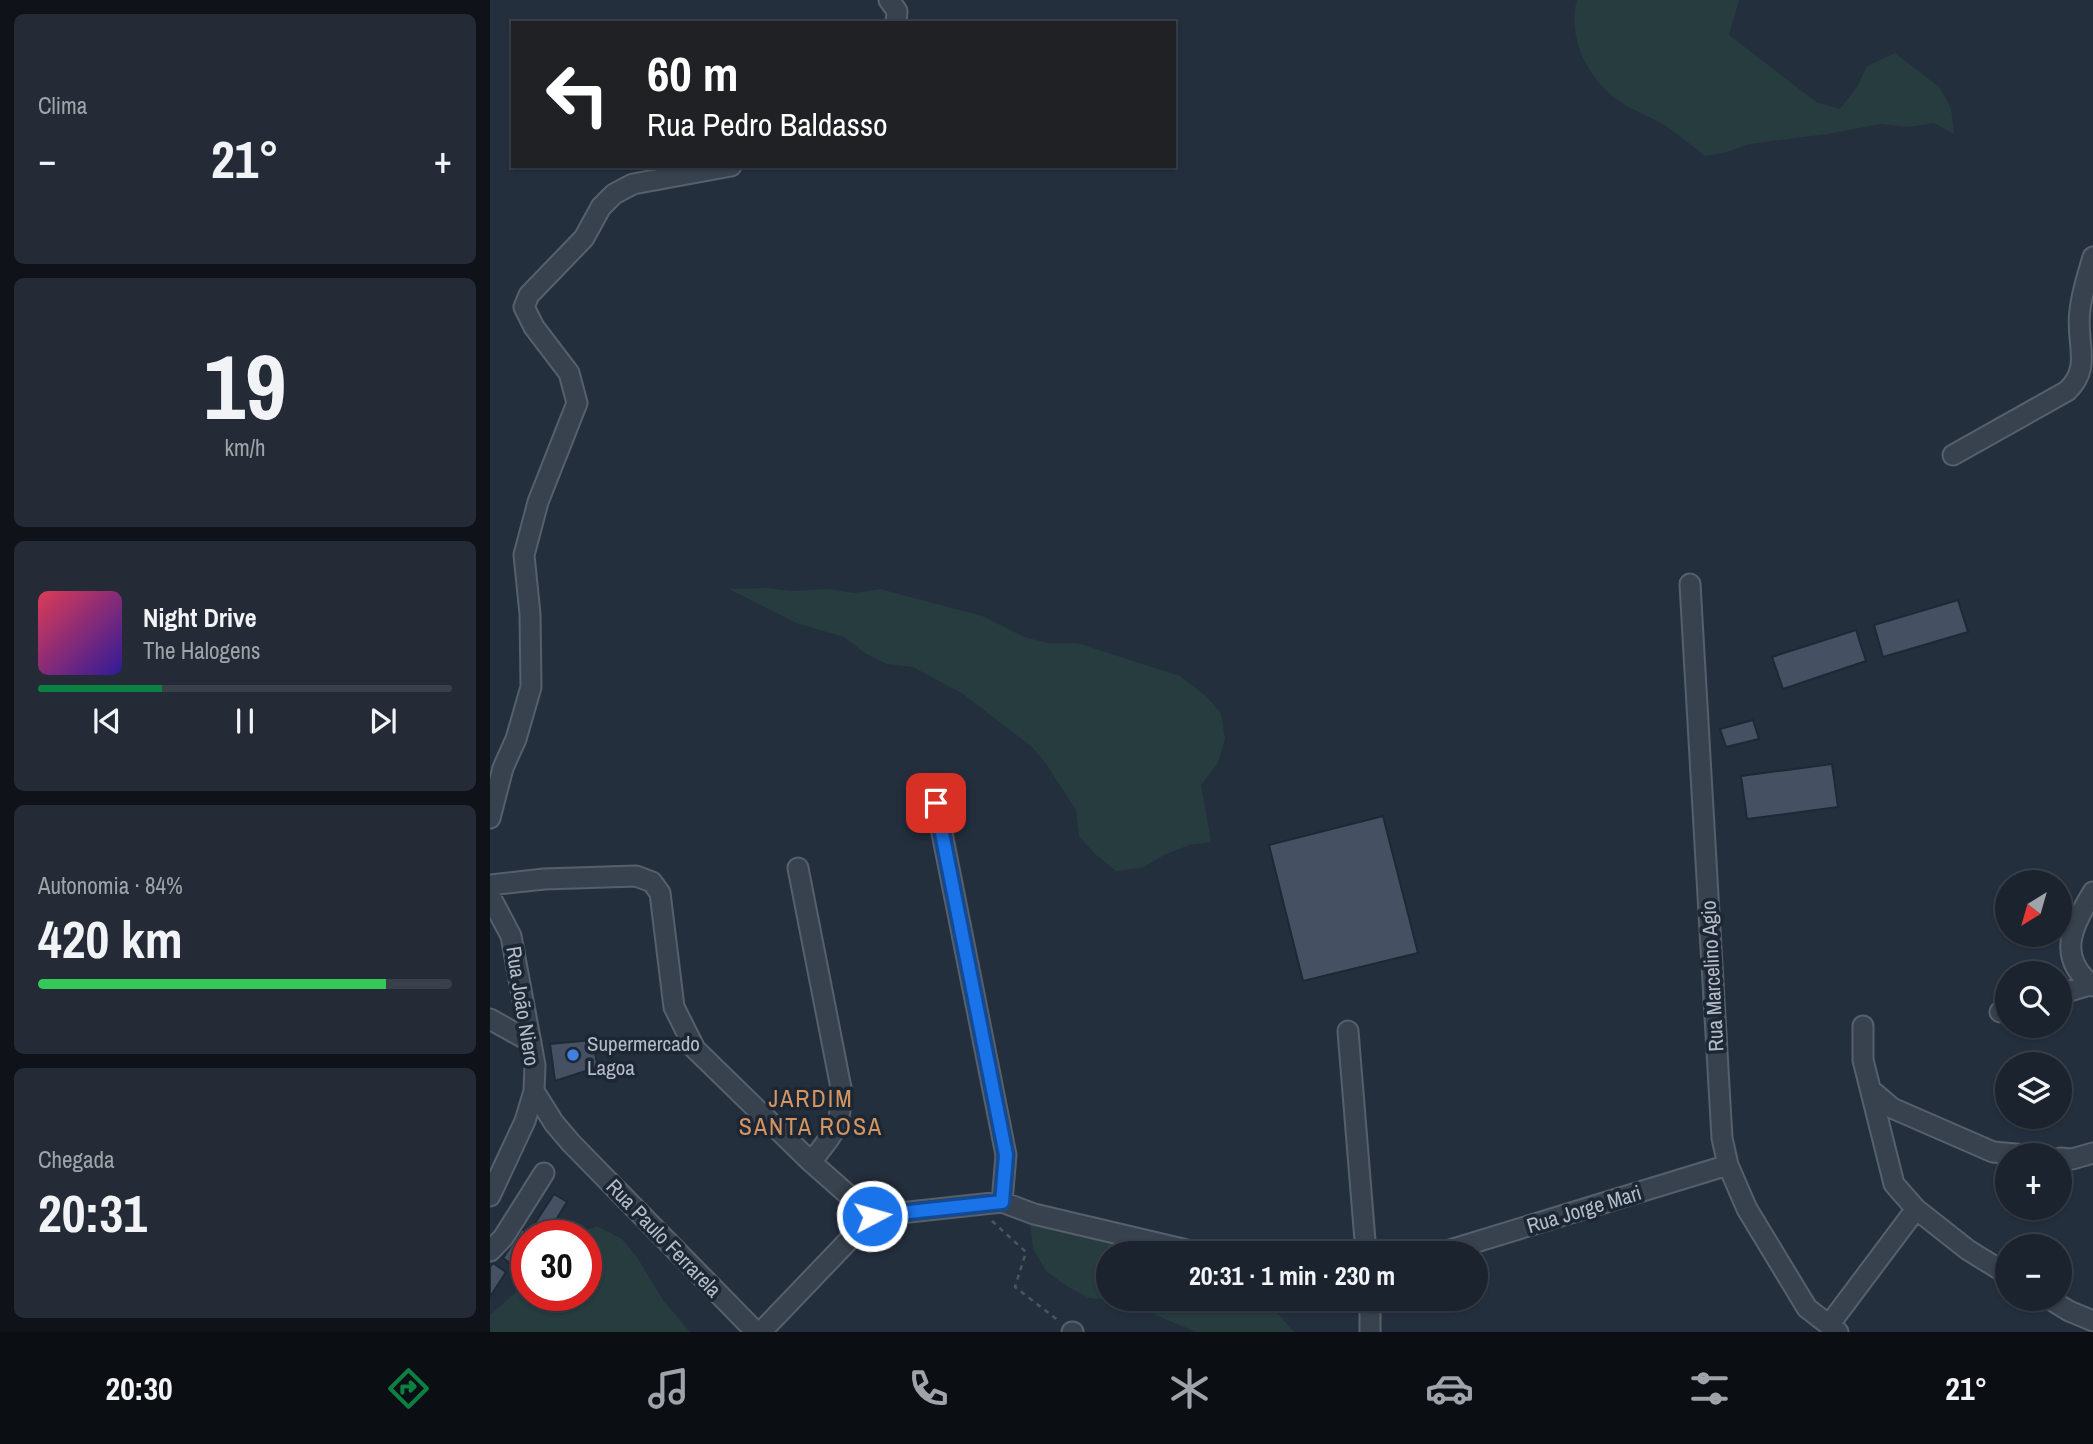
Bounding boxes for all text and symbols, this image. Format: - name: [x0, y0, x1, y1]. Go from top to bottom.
- text: 60 m: [647, 40, 739, 106]
- icon: left: [532, 49, 623, 140]
- text: Clima: [38, 90, 87, 121]
- text: Rua Pedro Baldasso: [647, 103, 888, 146]
- text: 21°: [211, 124, 279, 194]
- text: −: [38, 134, 56, 185]
- text: +: [434, 134, 452, 185]
- text: 19: [204, 325, 287, 447]
- text: km/h: [225, 432, 265, 463]
- text: Night Drive: [143, 600, 257, 635]
- text: The Halogens: [143, 635, 260, 666]
- icon: previous: [88, 702, 126, 740]
- icon: pause: [226, 702, 264, 740]
- icon: next: [364, 702, 402, 740]
- pin: [906, 773, 966, 833]
- icon: arrive: [917, 784, 955, 822]
- text: Autonomia · 84%: [38, 870, 183, 901]
- north arrow: [1995, 870, 2072, 947]
- map controls: [1995, 870, 2072, 1311]
- street label: Rua Marcelino Agio: [1694, 900, 1730, 1052]
- text: 420 km: [38, 904, 183, 974]
- street label: Rua João Niero: [499, 944, 547, 1068]
- button: search: [1995, 961, 2072, 1038]
- place label: Supermercado Lagoa: [587, 1029, 700, 1082]
- marker: Supermercado Lagoa: [565, 1047, 581, 1063]
- button: layers: [1995, 1052, 2072, 1129]
- district label: JARDIM SANTA ROSA: [739, 1082, 883, 1142]
- button: +: [1995, 1143, 2072, 1220]
- text: Chegada: [38, 1144, 115, 1175]
- street label: Rua Paulo Ferrarela: [600, 1172, 728, 1304]
- text: 20:31: [38, 1178, 147, 1248]
- street label: Rua Jorge Mari: [1523, 1178, 1645, 1240]
- position arrow: [835, 1179, 909, 1253]
- speed limit sign: 30: [511, 1220, 602, 1311]
- button: −: [1995, 1234, 2072, 1311]
- text: 20:31 · 1 min · 230 m: [1189, 1258, 1395, 1293]
- icon: directions: [384, 1364, 433, 1413]
- icon: music: [644, 1364, 693, 1413]
- icon: phone: [904, 1364, 953, 1413]
- icon: climate: [1165, 1364, 1214, 1413]
- icon: car: [1425, 1364, 1474, 1413]
- icon: filters: [1685, 1364, 1734, 1413]
- text: 20:30: [106, 1367, 173, 1410]
- text: 21°: [1945, 1367, 1987, 1410]

